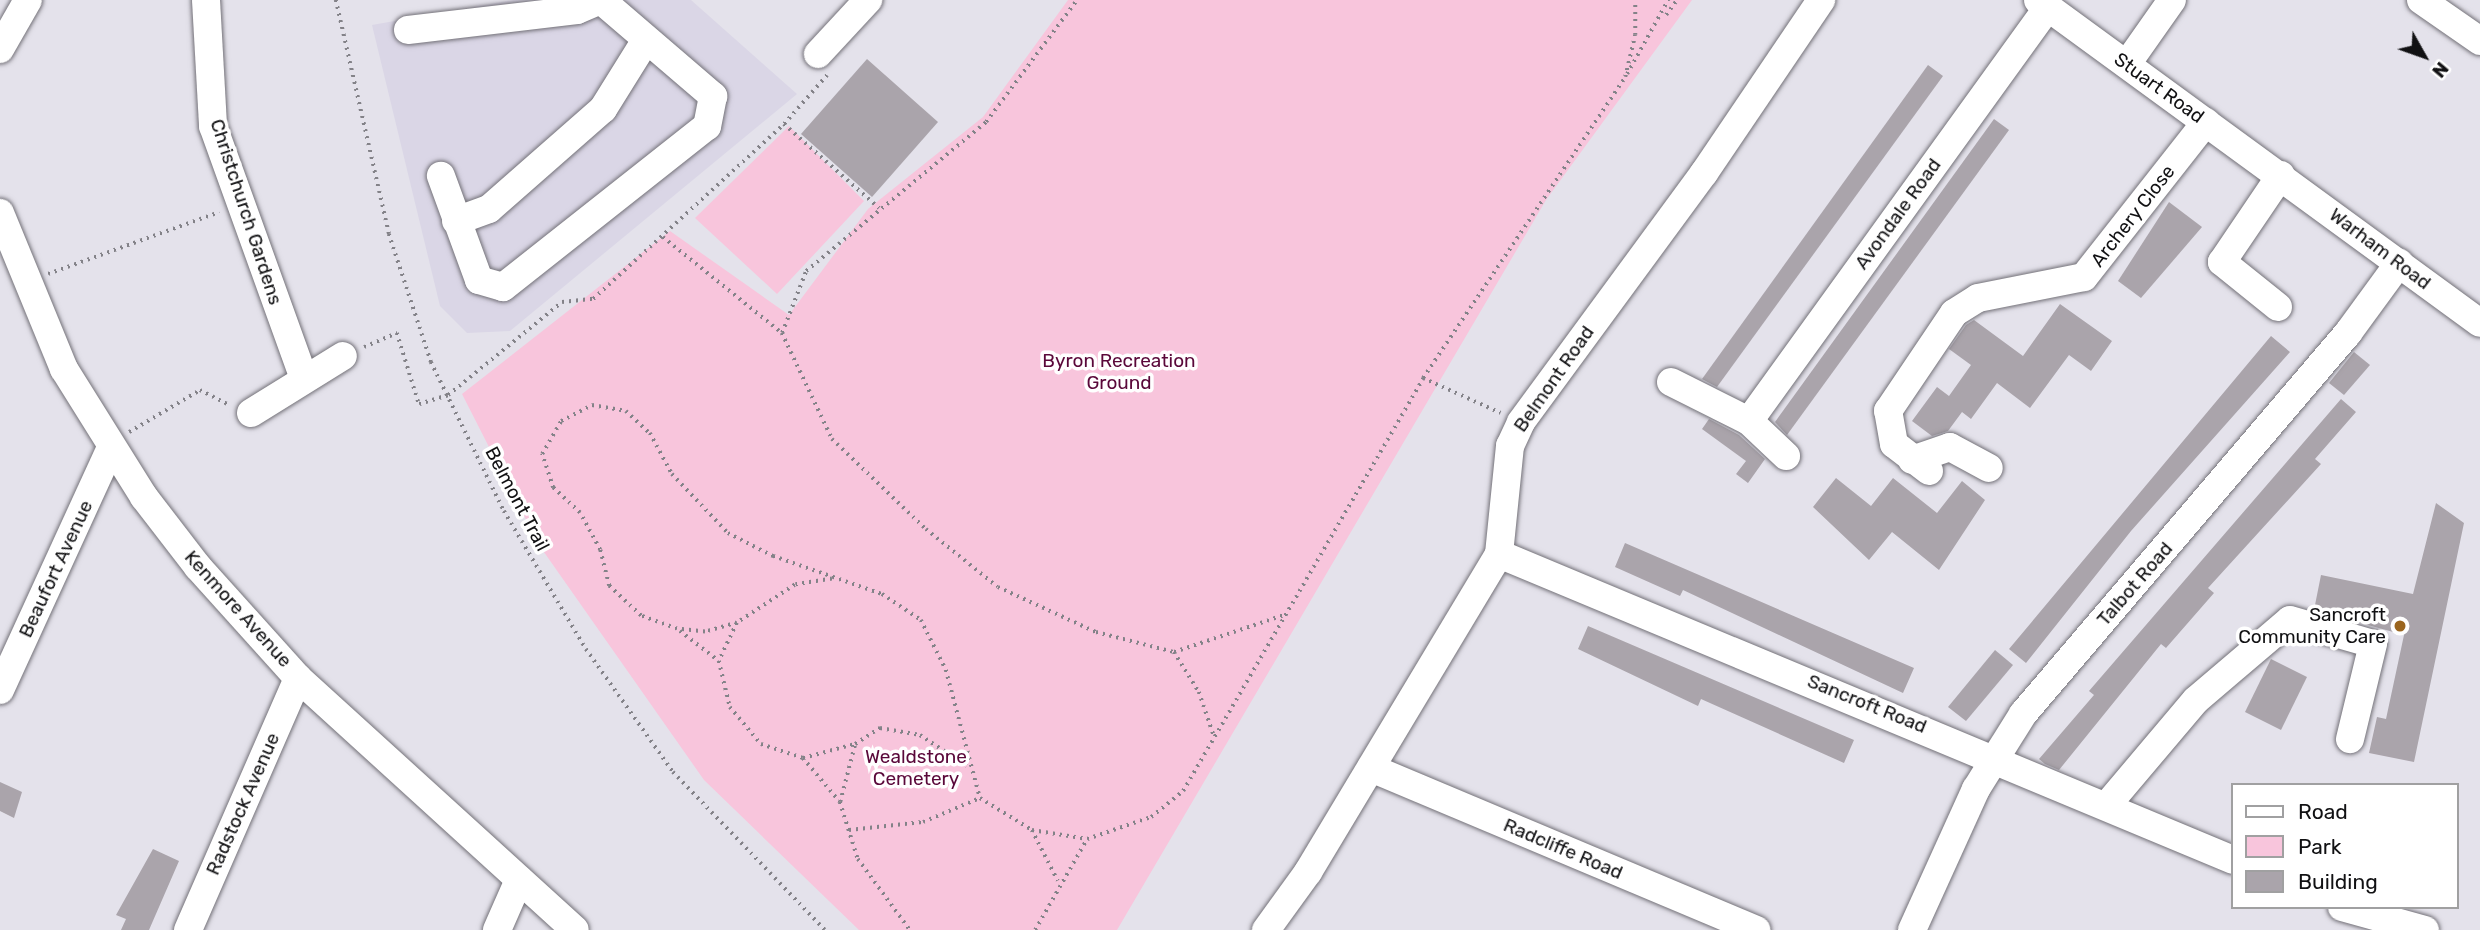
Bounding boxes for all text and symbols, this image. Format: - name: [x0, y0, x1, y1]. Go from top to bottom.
- north arrow: [2389, 21, 2459, 91]
- street label: Stuart Road: [2110, 48, 2208, 128]
- text: N: [2427, 57, 2454, 82]
- street label: Christchurch Gardens: [205, 116, 287, 308]
- street label: Avondale Road: [1850, 154, 1946, 274]
- street label: Archery Close: [2086, 160, 2180, 272]
- street label: Warham Road: [2325, 203, 2435, 295]
- street label: Belmont Road: [1509, 322, 1599, 436]
- park label: Byron Recreation Ground: [1042, 350, 1196, 394]
- street label: Belmont Trail: [480, 443, 554, 555]
- street label: Beaufort Avenue: [14, 497, 98, 641]
- street label: Talbot Road: [2092, 537, 2178, 631]
- street label: Kenmore Avenue: [179, 546, 297, 672]
- place label: Sancroft Community Care: [2238, 604, 2386, 648]
- marker: Sancroft Community Care: [2392, 618, 2408, 634]
- street label: Sancroft Road: [1804, 670, 1930, 738]
- street label: Radstock Avenue: [201, 729, 285, 879]
- park label: Wealdstone Cemetery: [865, 746, 967, 790]
- legend: [2232, 783, 2459, 909]
- text: Road: [2298, 799, 2348, 824]
- street label: Radcliffe Road: [1500, 814, 1626, 884]
- text: Park: [2298, 834, 2342, 859]
- text: Building: [2298, 869, 2378, 894]

